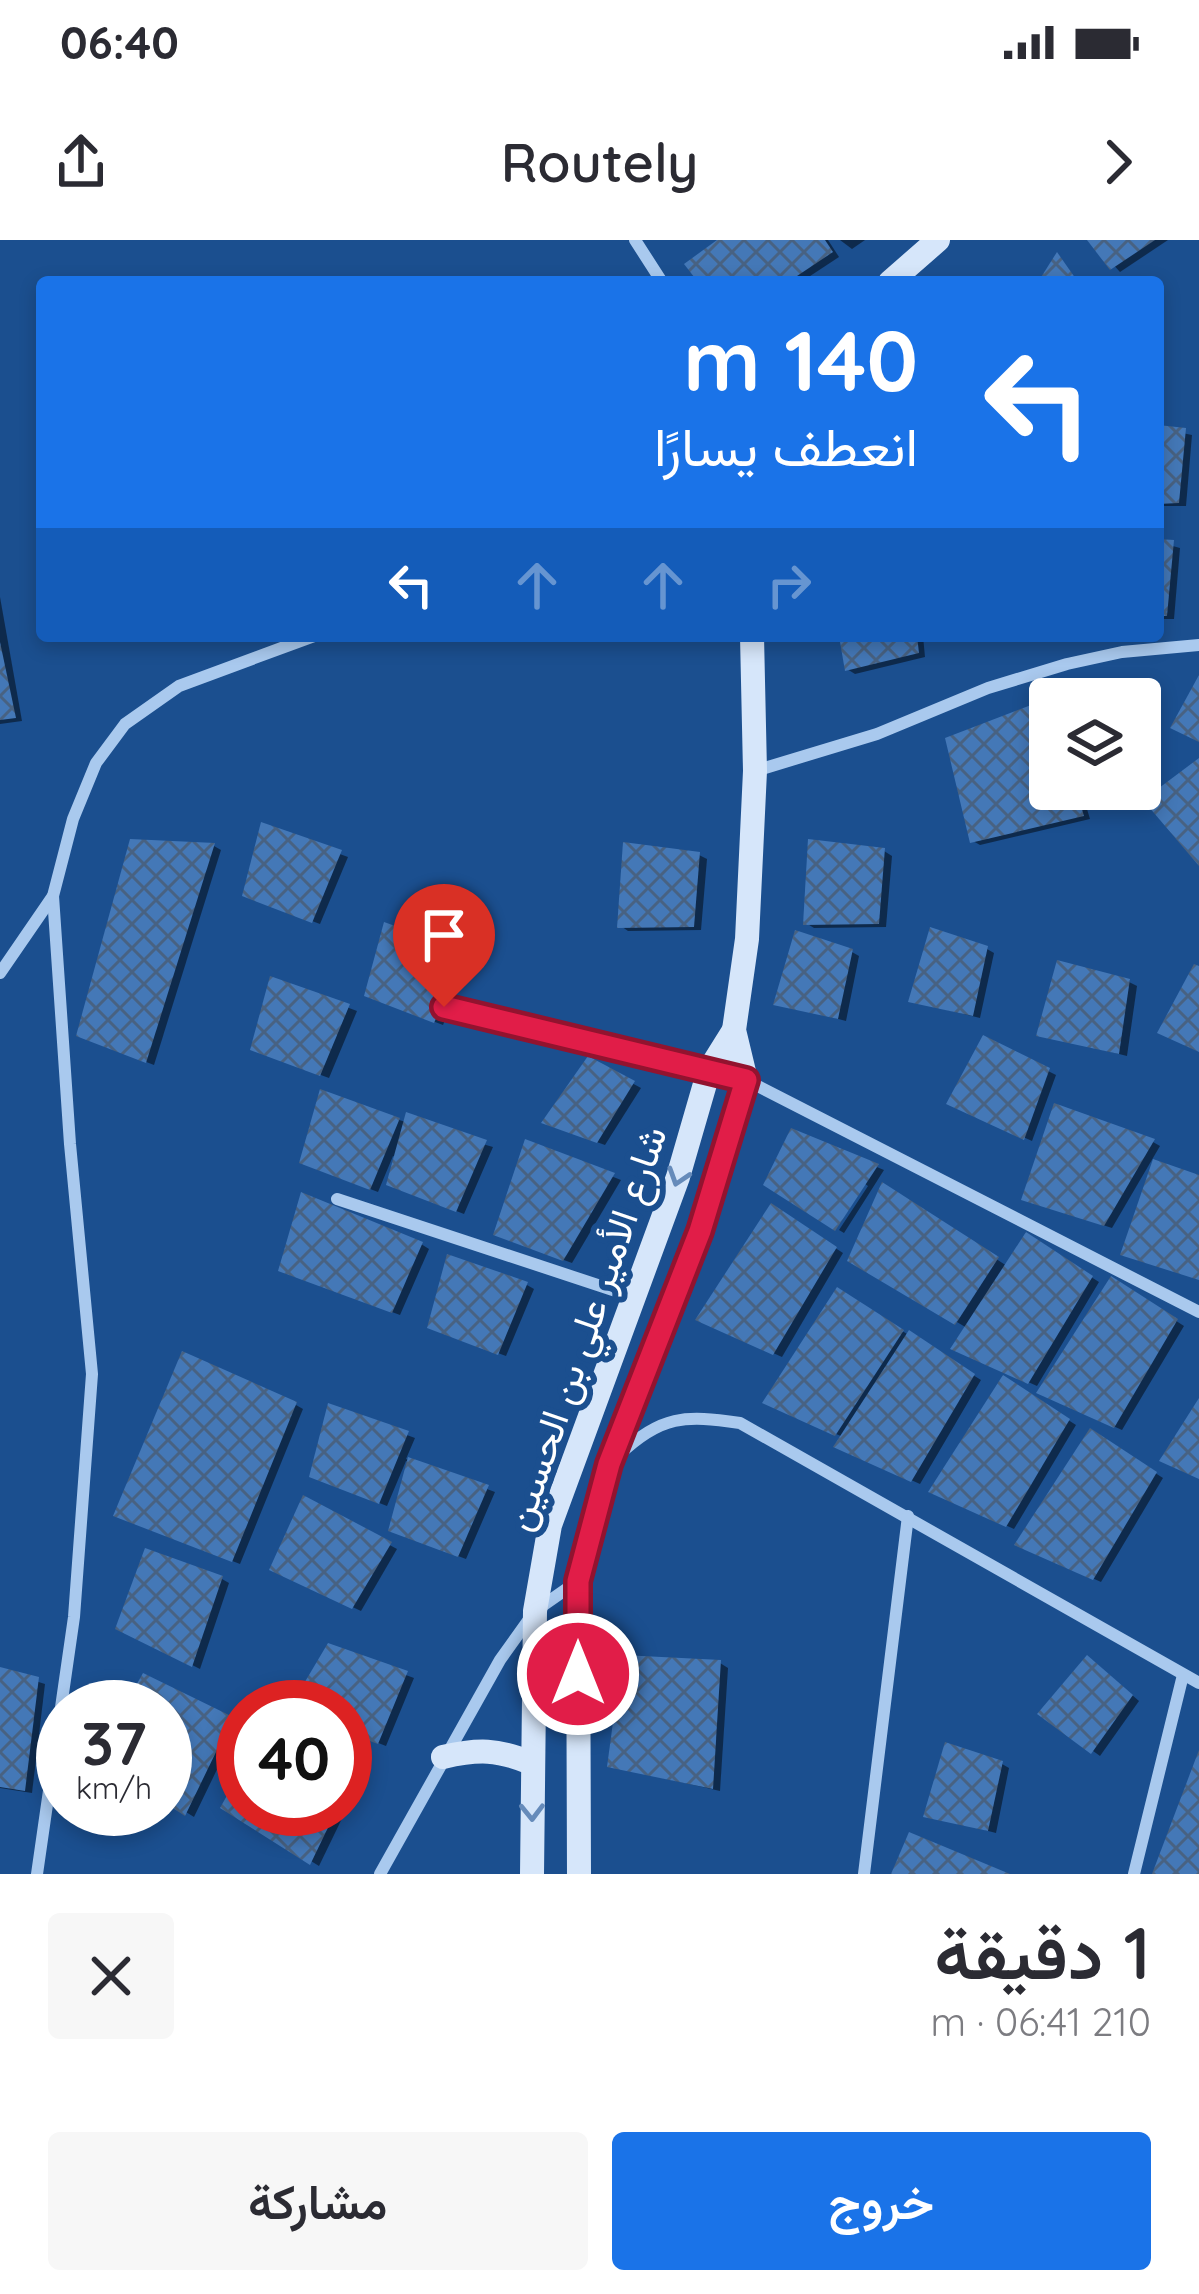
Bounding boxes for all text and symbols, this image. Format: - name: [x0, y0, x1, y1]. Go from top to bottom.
- text: 06:40: [60, 14, 179, 70]
- text: Routely: [501, 128, 698, 196]
- icon: share: [48, 129, 114, 195]
- icon: forward: [1085, 129, 1151, 195]
- text: 140 m: [683, 307, 918, 412]
- icon: left: [960, 324, 1116, 480]
- text: انعطف يسارًا: [654, 412, 918, 480]
- icon: left: [378, 552, 444, 618]
- icon: ahead: [504, 552, 570, 618]
- icon: ahead: [630, 552, 696, 618]
- icon: right: [756, 552, 822, 618]
- map controls: [1029, 678, 1161, 810]
- button: layers: [1029, 678, 1161, 810]
- pin: [393, 884, 495, 1007]
- icon: arrive: [411, 902, 477, 968]
- street label: شارع الأمير علي بن الحسين: [492, 1119, 684, 1539]
- one-way arrow: [667, 1166, 692, 1187]
- position arrow: [515, 1611, 641, 1737]
- speed limit sign: 40: [216, 1680, 372, 1836]
- text: 37: [81, 1705, 147, 1780]
- text: km/h: [76, 1769, 152, 1807]
- one-way arrow: [518, 1803, 544, 1822]
- text: 1 دقيقة: [934, 1907, 1151, 1997]
- button: close: [48, 1913, 174, 2039]
- text: 210 m · 06:41: [930, 1997, 1151, 2046]
- button: مشاركة: [48, 2132, 588, 2270]
- button: خروج: [612, 2132, 1151, 2270]

